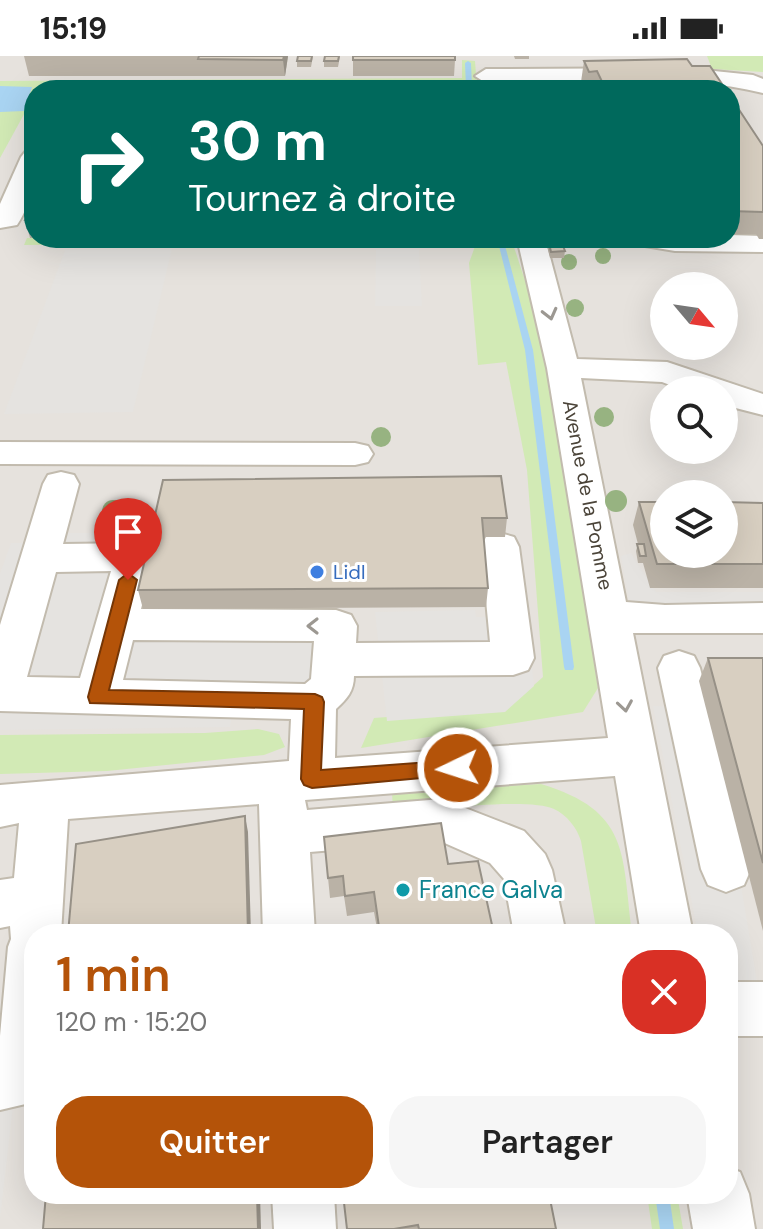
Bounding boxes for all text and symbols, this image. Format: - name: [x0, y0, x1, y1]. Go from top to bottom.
- text: 15:19: [40, 9, 107, 48]
- text: 30 m: [188, 104, 327, 177]
- icon: right: [56, 112, 160, 216]
- text: Tournez à droite: [188, 175, 456, 222]
- north arrow: [650, 272, 738, 360]
- map controls: [650, 272, 738, 568]
- one-way arrow: [540, 306, 557, 320]
- button: search: [650, 376, 738, 464]
- street label: Avenue de la Pomme: [557, 398, 619, 592]
- button: layers: [650, 480, 738, 568]
- pin: [94, 498, 162, 580]
- icon: arrive: [106, 510, 150, 554]
- place label: Lidl: [333, 559, 365, 585]
- marker: Lidl: [308, 563, 326, 581]
- one-way arrow: [306, 617, 319, 635]
- one-way arrow: [616, 700, 633, 713]
- position arrow: [416, 726, 500, 810]
- place label: France Galva: [419, 874, 563, 905]
- marker: France Galva: [394, 881, 412, 899]
- text: 1 min: [56, 943, 171, 1006]
- button: close: [622, 950, 706, 1034]
- text: 120 m · 15:20: [56, 1005, 207, 1039]
- button: Quitter: [56, 1096, 373, 1188]
- button: Partager: [389, 1096, 706, 1188]

